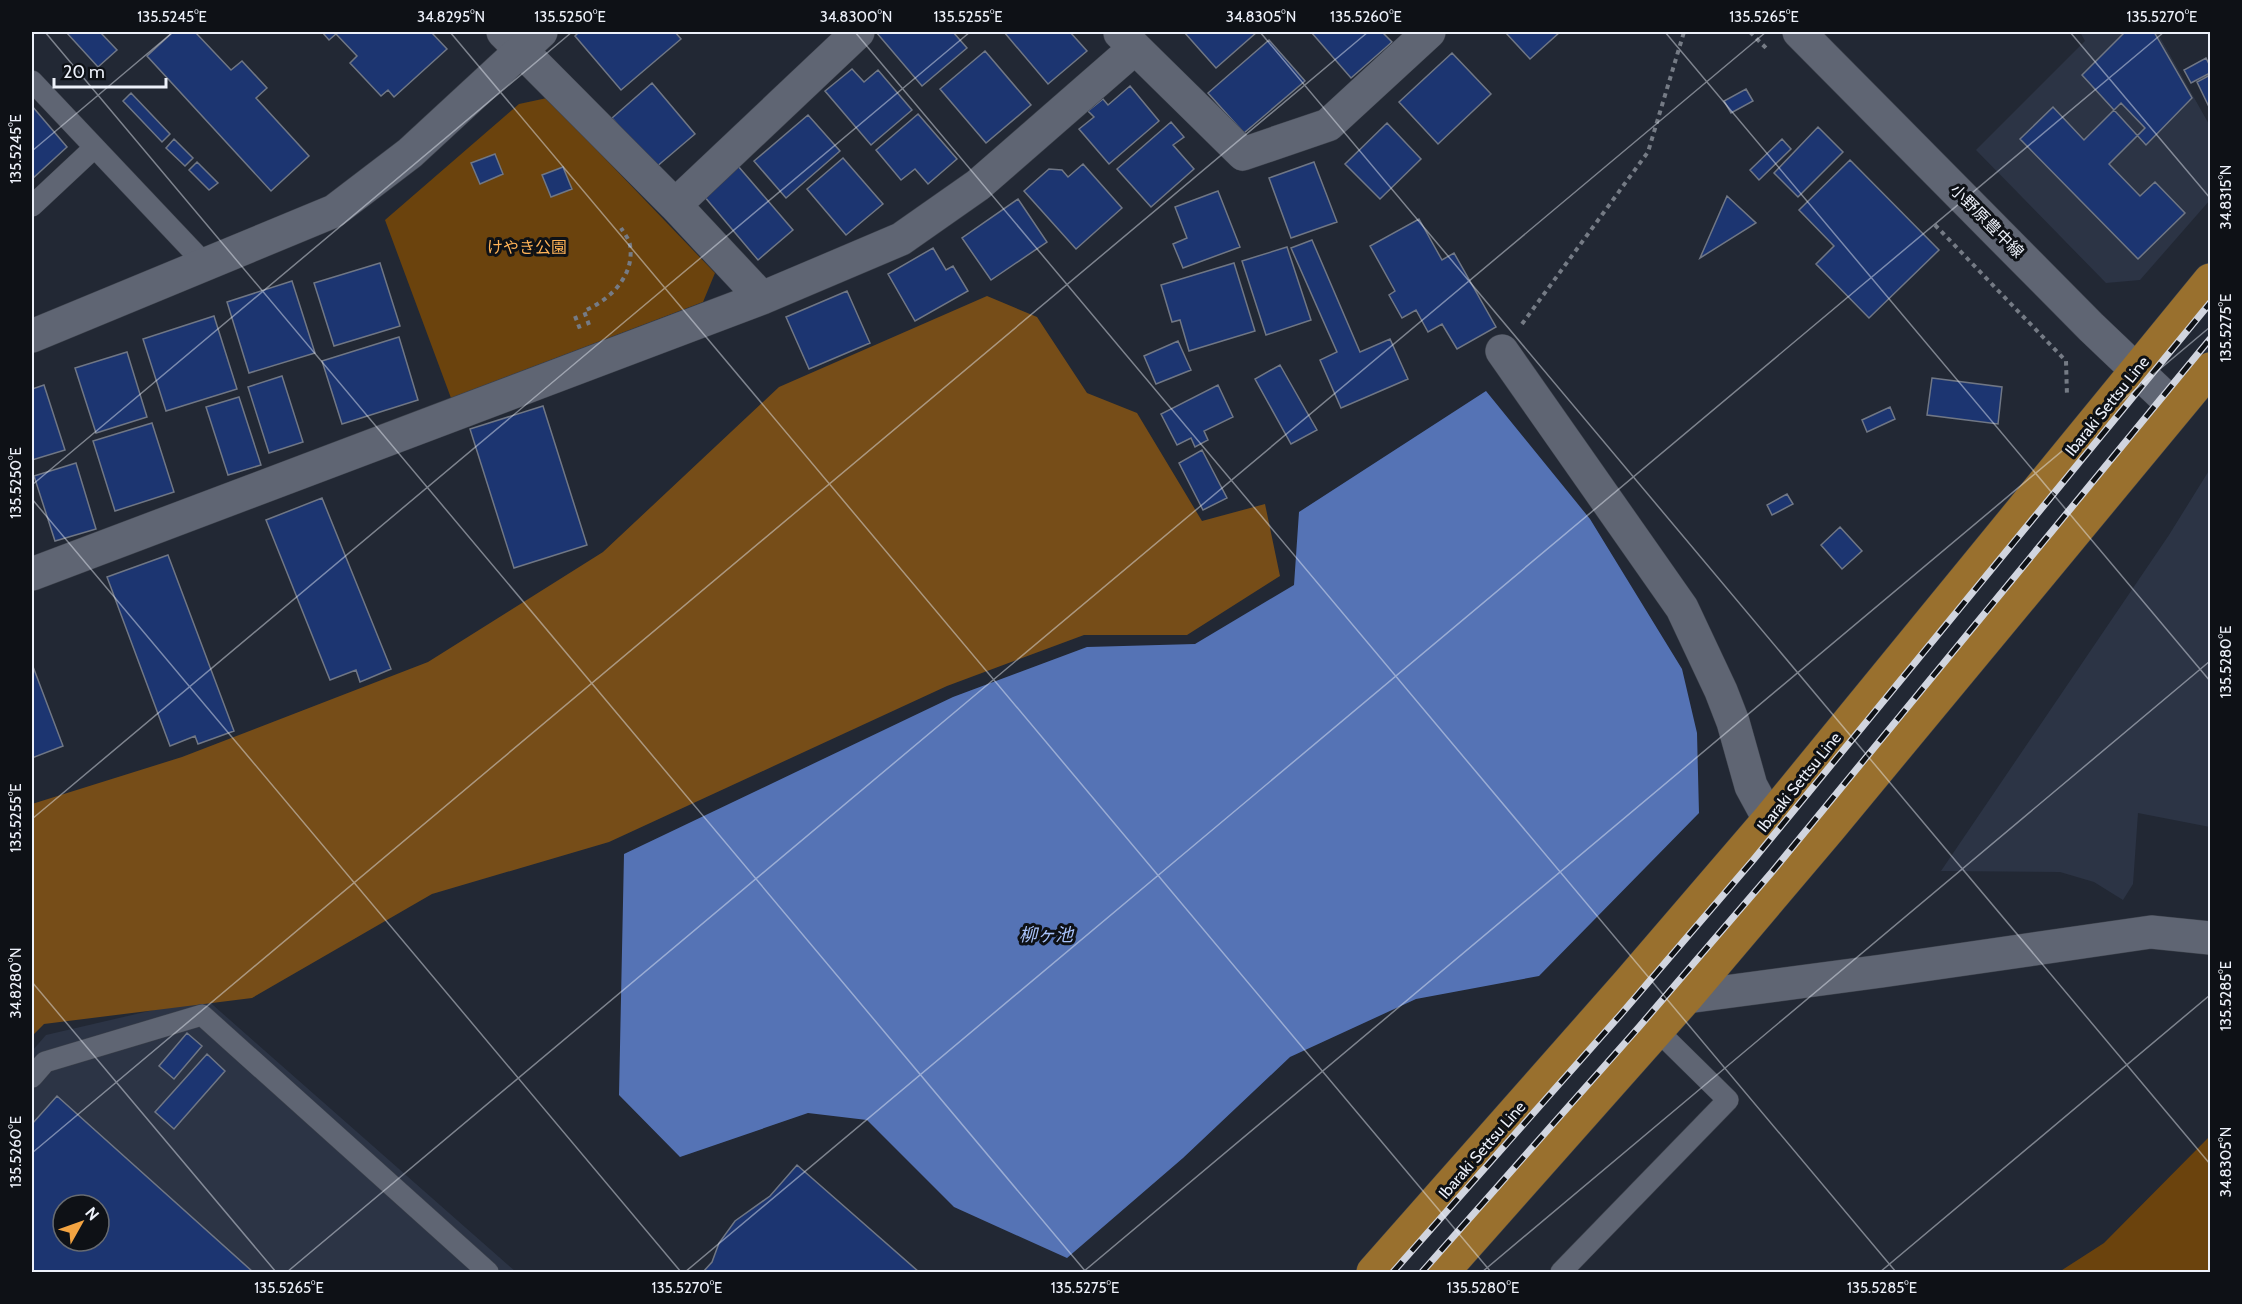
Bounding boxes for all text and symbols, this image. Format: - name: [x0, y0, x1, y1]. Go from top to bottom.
- text: 135.5245°E: [137, 8, 207, 26]
- text: 34.8295°N: [417, 8, 485, 26]
- text: 135.5250°E: [534, 8, 606, 26]
- text: 34.8300°N: [820, 8, 892, 26]
- text: 135.5255°E: [933, 8, 1003, 26]
- text: 34.8305°N: [1226, 8, 1296, 26]
- text: 135.5260°E: [1330, 8, 1402, 26]
- text: 135.5265°E: [1729, 8, 1799, 26]
- text: 135.5270°E: [2127, 8, 2197, 26]
- scale bar: [54, 51, 166, 89]
- text: 20 m: [63, 61, 105, 83]
- text: 135.5245°E: [7, 114, 25, 184]
- text: 34.8315°N: [2217, 165, 2235, 229]
- street label: 小野原豊中線: [1946, 180, 2028, 262]
- park label: けやき公園: [487, 238, 567, 257]
- text: 135.5275°E: [2217, 294, 2235, 362]
- street label: Ibaraki Settsu Line: [2061, 352, 2153, 460]
- text: 135.5250°E: [7, 447, 25, 519]
- text: 135.5280°E: [2217, 626, 2235, 698]
- street label: Ibaraki Settsu Line: [1753, 728, 1845, 836]
- text: 135.5255°E: [7, 783, 25, 853]
- water label: 柳ヶ池: [1019, 924, 1075, 946]
- text: 34.8280°N: [7, 947, 25, 1019]
- text: 135.5285°E: [2217, 961, 2235, 1031]
- street label: Ibaraki Settsu Line: [1435, 1097, 1529, 1203]
- text: 135.5260°E: [7, 1116, 25, 1188]
- text: 34.8305°N: [2217, 1127, 2235, 1197]
- north arrow: [51, 1193, 111, 1253]
- text: N: [81, 1203, 103, 1224]
- text: 135.5265°E: [254, 1279, 324, 1297]
- text: 135.5270°E: [652, 1279, 722, 1297]
- text: 135.5275°E: [1051, 1279, 1119, 1297]
- text: 135.5280°E: [1447, 1279, 1519, 1297]
- text: 135.5285°E: [1847, 1279, 1917, 1297]

